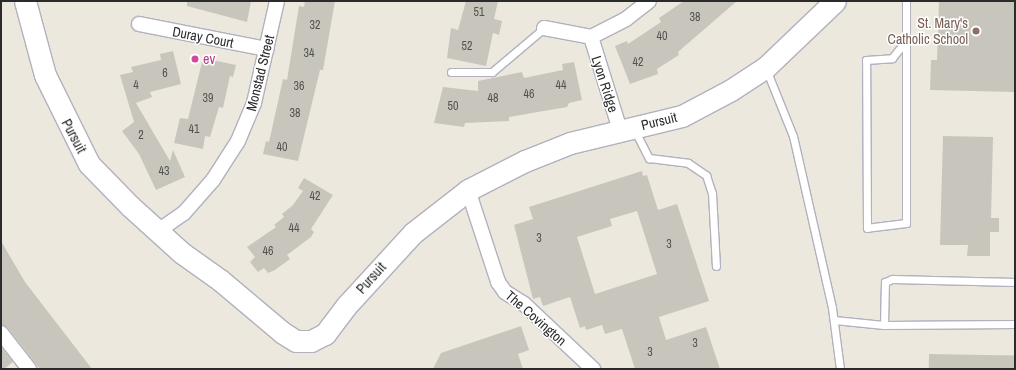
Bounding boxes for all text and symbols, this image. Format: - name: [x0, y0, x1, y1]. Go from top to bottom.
- house number: 51: [474, 6, 484, 20]
- house number: 38: [690, 11, 700, 25]
- place label: St. Mary's Catholic School: [888, 15, 968, 48]
- house number: 32: [310, 19, 320, 33]
- street label: Duray Court: [171, 23, 235, 51]
- marker: St. Mary's Catholic School: [971, 26, 981, 36]
- house number: 40: [657, 30, 667, 44]
- street label: Monstad Street: [242, 33, 278, 113]
- house number: 52: [462, 40, 472, 54]
- house number: 34: [304, 47, 314, 61]
- place label: ev: [203, 51, 215, 67]
- marker: ev: [190, 54, 200, 64]
- street label: Lyon Ridge: [588, 54, 622, 114]
- house number: 42: [633, 56, 643, 70]
- house number: 6: [162, 67, 168, 81]
- house number: 4: [133, 79, 139, 93]
- house number: 44: [556, 79, 566, 93]
- house number: 36: [294, 80, 304, 94]
- house number: 46: [524, 88, 534, 102]
- house number: 39: [203, 92, 213, 106]
- house number: 48: [488, 92, 498, 106]
- house number: 50: [448, 100, 458, 114]
- house number: 38: [290, 107, 300, 121]
- street label: Pursuit: [639, 108, 679, 134]
- street label: Pursuit: [58, 116, 90, 156]
- house number: 41: [189, 123, 199, 137]
- house number: 2: [138, 129, 144, 143]
- house number: 40: [277, 141, 287, 155]
- house number: 43: [159, 165, 169, 179]
- house number: 42: [310, 190, 320, 204]
- house number: 44: [289, 222, 299, 236]
- house number: 3: [536, 232, 542, 246]
- house number: 3: [666, 238, 672, 252]
- house number: 46: [263, 245, 273, 259]
- street label: Pursuit: [353, 259, 389, 297]
- street label: The Covington: [502, 287, 570, 349]
- house number: 3: [692, 337, 698, 351]
- house number: 3: [647, 346, 653, 360]

